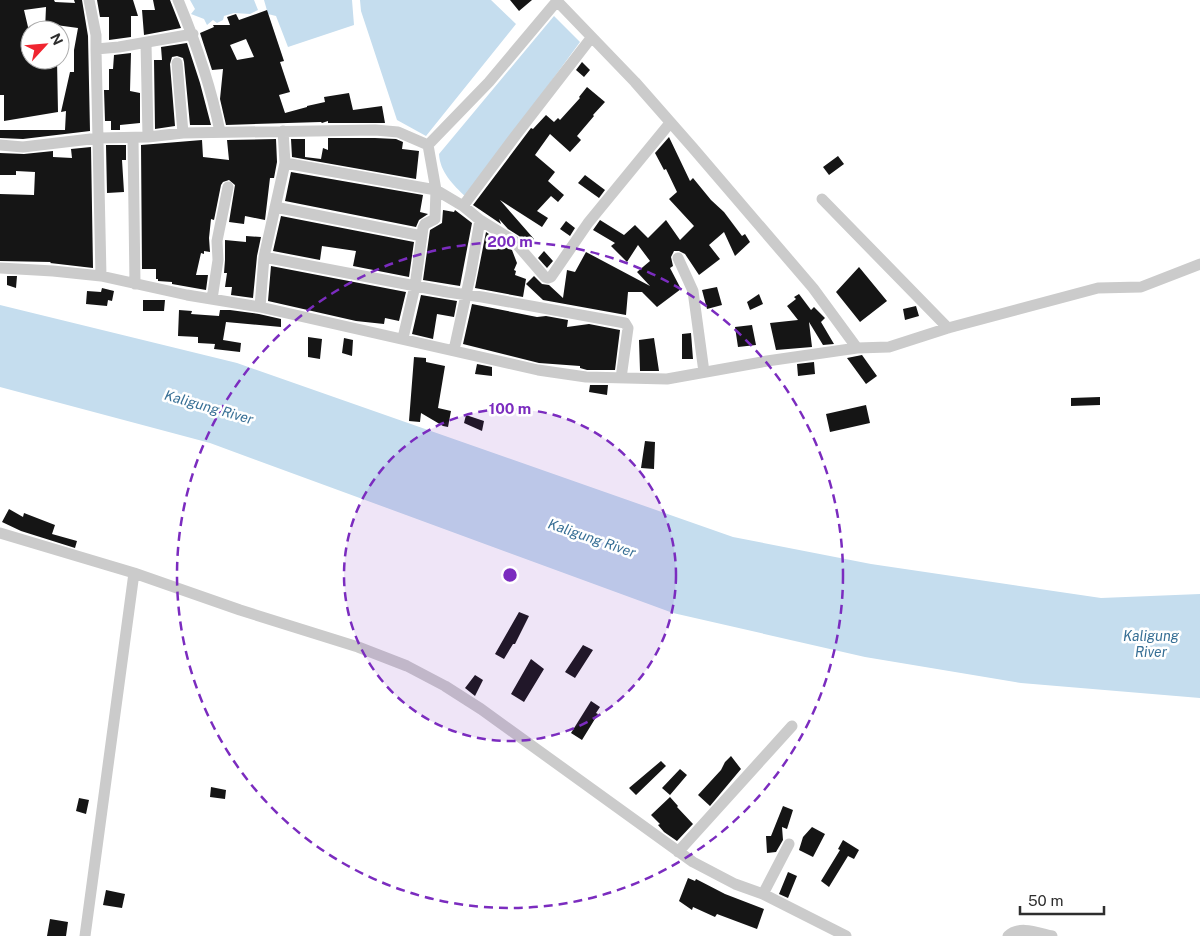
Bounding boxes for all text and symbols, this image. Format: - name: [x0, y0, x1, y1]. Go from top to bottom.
- north arrow: [20, 20, 70, 70]
- text: N: [47, 31, 66, 48]
- text: 200 m: [487, 233, 533, 250]
- water label: Kaligung River: [163, 387, 256, 428]
- text: 100 m: [489, 400, 531, 417]
- water label: Kaligung River: [546, 516, 639, 561]
- centre of rings: [501, 566, 519, 584]
- water label: Kaligung River: [1123, 628, 1180, 660]
- scale bar: [1020, 884, 1104, 916]
- text: 50 m: [1028, 892, 1063, 909]

